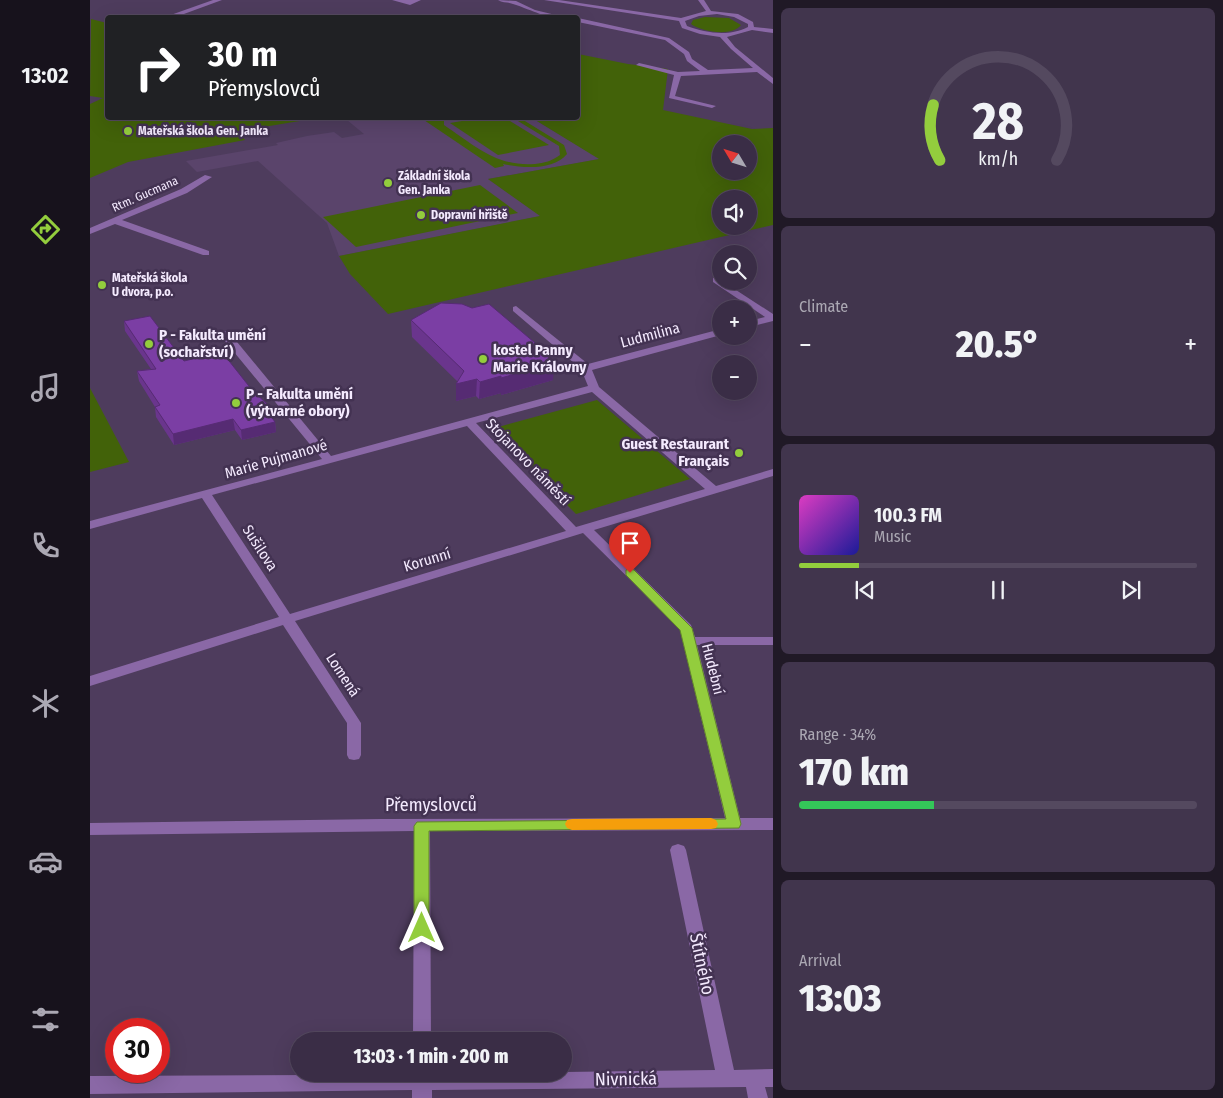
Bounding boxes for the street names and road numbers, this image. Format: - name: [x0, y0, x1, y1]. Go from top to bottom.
- street label: Rtm. Gucmana: [110, 173, 180, 215]
- street label: Ludmilina: [618, 318, 682, 352]
- street label: Stojanovo náměstí: [482, 415, 574, 509]
- street label: Marie Pujmanové: [223, 436, 329, 482]
- street label: Sušilova: [239, 522, 281, 574]
- street label: Korunní: [401, 544, 453, 576]
- street label: Hudební: [698, 642, 728, 697]
- street label: Lomená: [322, 650, 364, 700]
- street label: Přemyslovců: [385, 794, 477, 816]
- street label: Štítného: [685, 931, 719, 997]
- street label: Nivnická: [595, 1067, 657, 1091]

